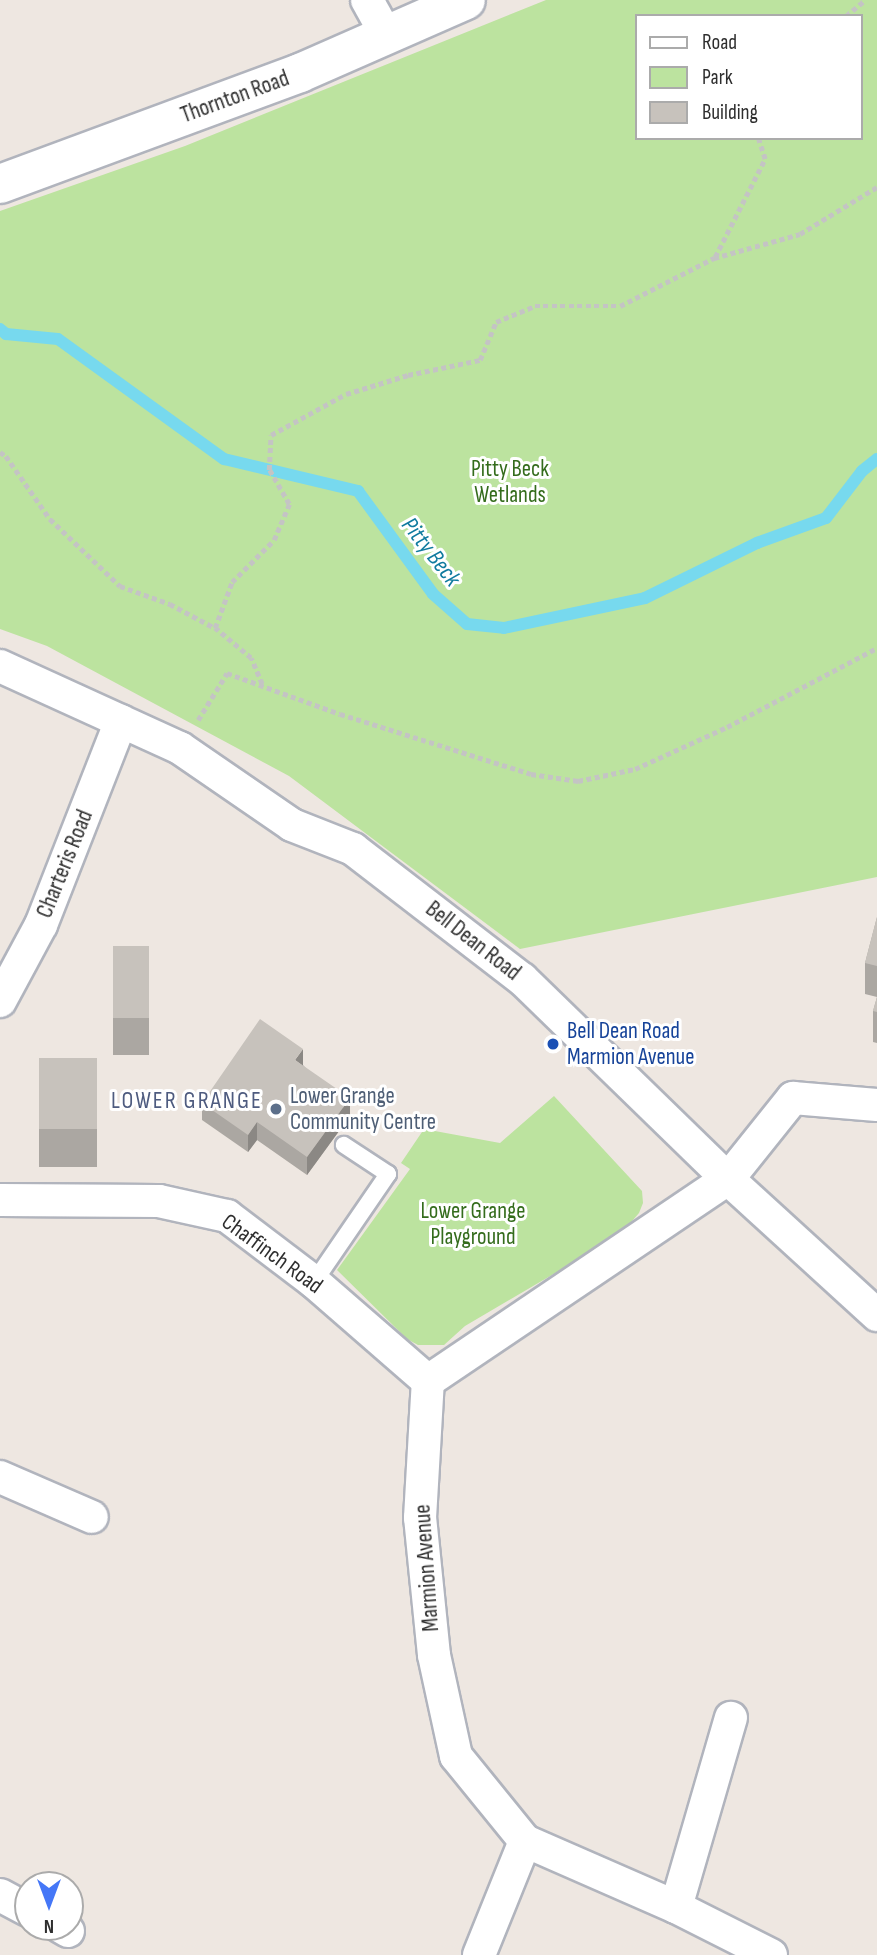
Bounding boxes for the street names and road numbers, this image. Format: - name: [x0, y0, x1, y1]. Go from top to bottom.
- street label: Thornton Road: [177, 65, 293, 129]
- street label: Charteris Road: [31, 806, 99, 922]
- street label: Bell Dean Road: [420, 895, 526, 987]
- street label: Chaffinch Road: [216, 1208, 328, 1300]
- street label: Marmion Avenue: [409, 1503, 445, 1633]

